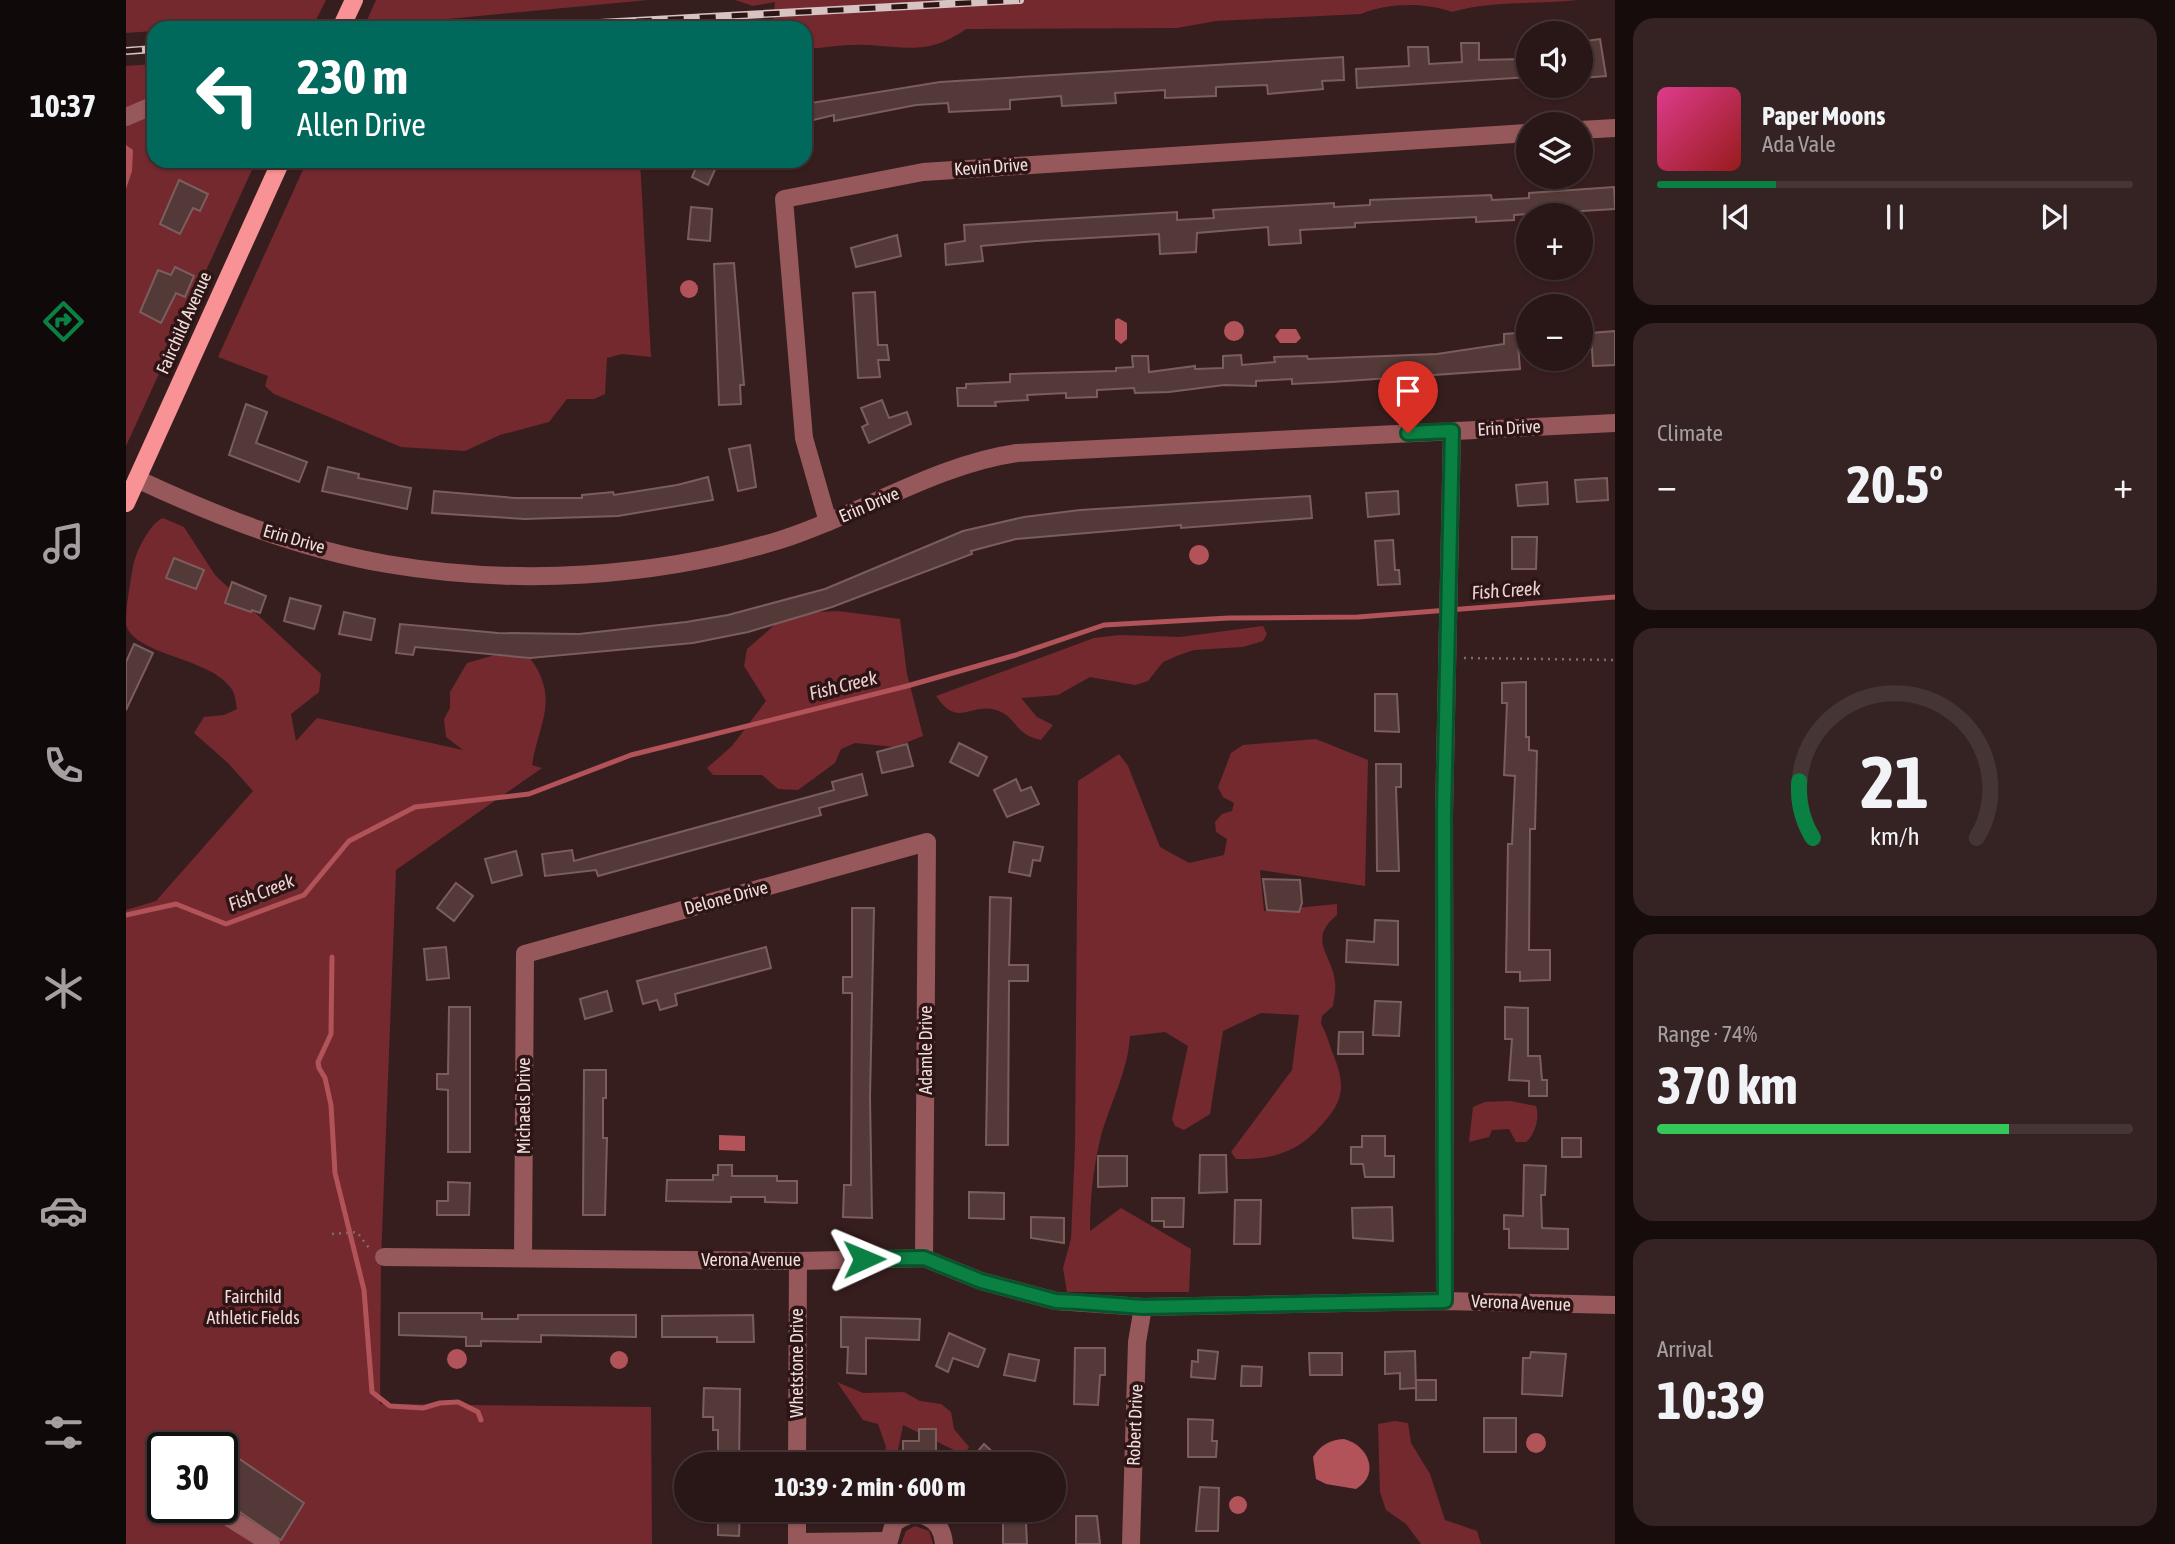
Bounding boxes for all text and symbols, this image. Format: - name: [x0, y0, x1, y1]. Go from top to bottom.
- map controls: [1516, 21, 1593, 371]
- button: sound: [1516, 21, 1593, 98]
- text: 230 m: [297, 48, 408, 104]
- icon: left: [182, 49, 273, 140]
- text: 10:37: [30, 87, 96, 124]
- text: Paper Moons: [1762, 101, 1885, 131]
- text: Allen Drive: [297, 106, 426, 143]
- button: layers: [1516, 112, 1593, 189]
- text: Ada Vale: [1762, 131, 1836, 157]
- street label: Kevin Drive: [953, 153, 1029, 180]
- icon: previous: [1717, 198, 1755, 236]
- icon: pause: [1876, 198, 1914, 236]
- icon: next: [2035, 198, 2073, 236]
- button: +: [1516, 203, 1593, 280]
- street label: Fairchild Avenue: [152, 268, 215, 377]
- button: −: [1516, 294, 1593, 371]
- icon: directions: [39, 297, 88, 346]
- pin: [1378, 361, 1438, 433]
- icon: arrive: [1389, 372, 1427, 410]
- street label: Erin Drive: [1477, 415, 1541, 440]
- text: Climate: [1657, 420, 1723, 446]
- text: 20.5°: [1847, 454, 1943, 514]
- text: −: [1657, 463, 1677, 506]
- text: +: [2113, 463, 2133, 506]
- street label: Erin Drive: [836, 483, 902, 527]
- icon: music: [39, 519, 88, 568]
- street label: Erin Drive: [261, 520, 327, 557]
- water label: Fish Creek: [1471, 577, 1542, 603]
- water label: Fish Creek: [807, 666, 880, 704]
- text: 21: [1861, 740, 1929, 823]
- icon: phone: [39, 741, 88, 790]
- text: km/h: [1870, 822, 1920, 850]
- water label: Fish Creek: [225, 869, 298, 915]
- street label: Delone Drive: [682, 876, 770, 919]
- icon: climate: [39, 964, 88, 1013]
- street label: Adamle Drive: [915, 1006, 936, 1094]
- text: Range · 74%: [1657, 1021, 1757, 1047]
- text: 370 km: [1657, 1055, 1798, 1115]
- street label: Michaels Drive: [513, 1058, 534, 1154]
- icon: car: [39, 1186, 88, 1235]
- position arrow: [827, 1222, 901, 1296]
- street label: Verona Avenue: [701, 1249, 801, 1270]
- park label: Fairchild Athletic Fields: [207, 1286, 300, 1328]
- street label: Verona Avenue: [1471, 1290, 1571, 1315]
- street label: Whetstone Drive: [786, 1308, 807, 1418]
- text: Arrival: [1657, 1336, 1713, 1362]
- text: 10:39: [1657, 1370, 1765, 1430]
- street label: Robert Drive: [1123, 1384, 1146, 1466]
- icon: filters: [39, 1408, 88, 1457]
- speed limit sign: 30: [147, 1432, 238, 1523]
- text: 10:39 · 2 min · 600 m: [774, 1472, 966, 1502]

